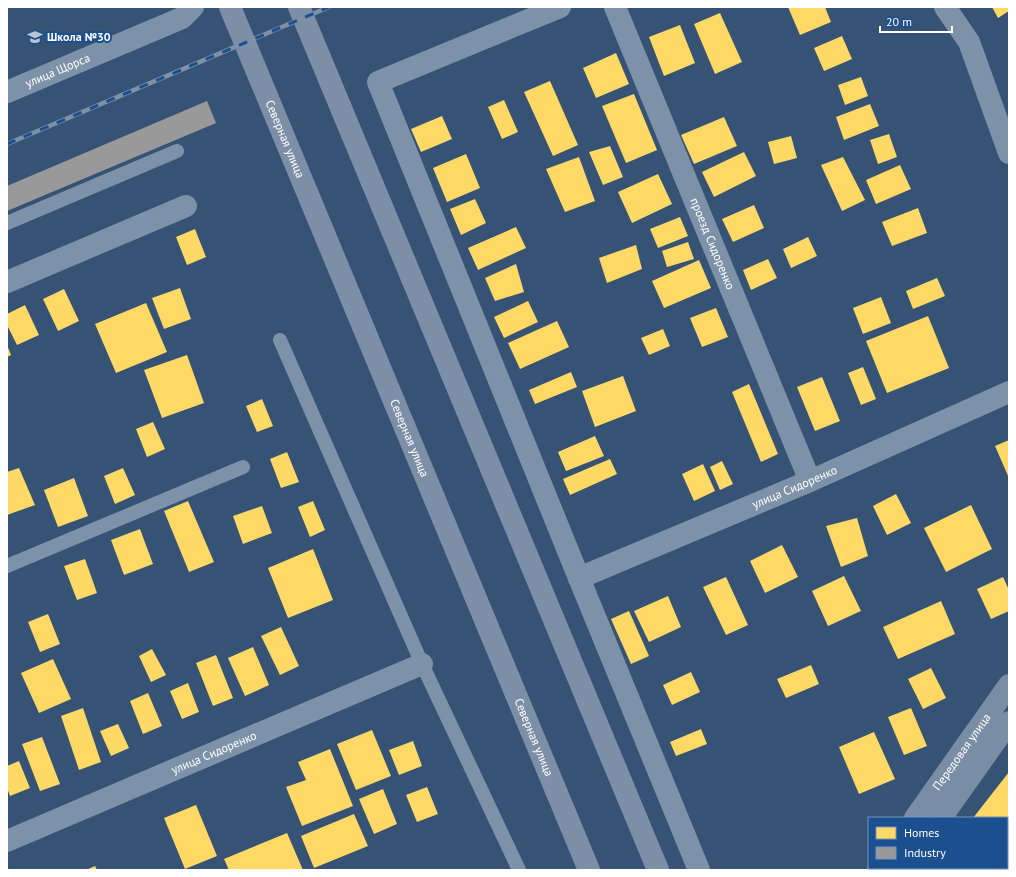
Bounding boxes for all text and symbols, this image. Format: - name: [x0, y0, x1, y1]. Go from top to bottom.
- scale bar: [880, 8, 952, 34]
- text: 20 m: [886, 14, 912, 29]
- school or university icon: Школа №30: [26, 28, 44, 46]
- place label: Школа №30: [47, 29, 111, 44]
- street label: улица Щорса: [23, 50, 92, 90]
- street label: Северная улица: [263, 98, 308, 180]
- street label: проезд Сидоренко: [687, 195, 738, 292]
- street label: Северная улица: [387, 397, 433, 479]
- street label: улица Сидоренко: [750, 462, 839, 512]
- street label: Северная улица: [511, 696, 557, 778]
- street label: Передовая улица: [929, 710, 994, 793]
- street label: улица Сидоренко: [169, 727, 259, 777]
- legend: [868, 817, 1008, 869]
- text: Homes: [904, 825, 939, 840]
- text: Industry: [904, 845, 946, 860]

